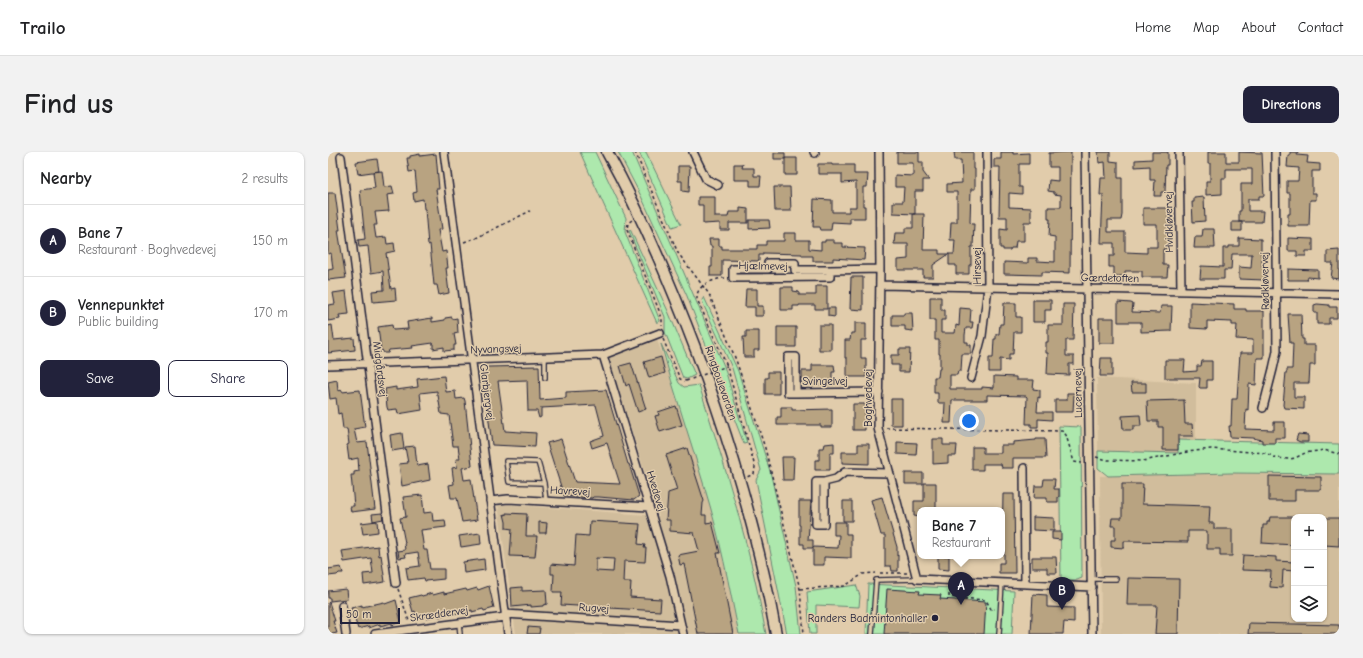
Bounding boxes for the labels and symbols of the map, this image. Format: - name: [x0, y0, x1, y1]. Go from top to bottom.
- street label: Hvidkløvervej: [1162, 191, 1176, 253]
- street label: Hirsevej: [971, 247, 984, 285]
- street label: Rødkløvervej: [1258, 252, 1272, 310]
- street label: Hjælmevej: [738, 259, 788, 273]
- street label: Gærdetoften: [1081, 271, 1139, 285]
- street label: Midgårdsvej: [370, 340, 390, 398]
- street label: Nyvangsvej: [470, 342, 522, 356]
- street label: Ringboulevarden: [702, 344, 740, 422]
- street label: Glarbjergvej: [477, 363, 497, 421]
- street label: Lucernevej: [1071, 368, 1085, 418]
- street label: Boghvedevej: [862, 369, 875, 427]
- street label: Svingelvej: [802, 375, 848, 388]
- your location: [959, 411, 979, 431]
- street label: Hvedevej: [644, 469, 668, 513]
- street label: Havrevej: [549, 483, 591, 499]
- pin: A: [948, 572, 974, 605]
- pin: B: [1049, 577, 1075, 610]
- street label: Rugvej: [578, 600, 610, 616]
- street label: Skræddervej: [409, 603, 469, 625]
- scale bar: [340, 606, 400, 625]
- place label: Randers Badmintonhaller: [808, 612, 928, 625]
- marker: Randers Badmintonhaller: [930, 613, 940, 623]

